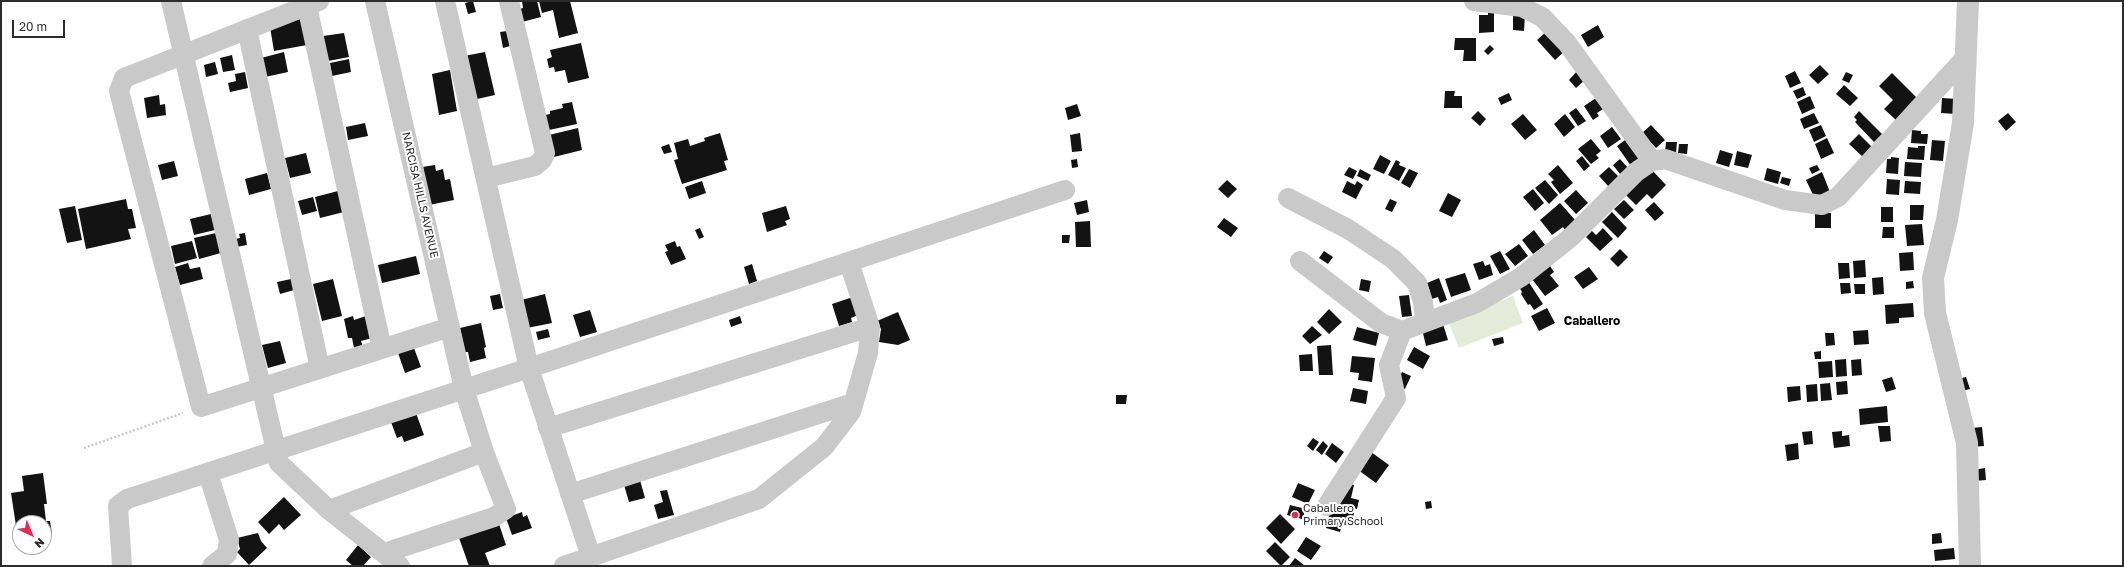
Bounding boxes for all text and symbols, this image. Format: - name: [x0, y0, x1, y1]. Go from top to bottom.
- scale bar: [14, 12, 67, 38]
- text: 20 m: [19, 19, 47, 34]
- street label: NARCISA HILLS AVENUE: [399, 131, 441, 259]
- district label: Caballero: [1564, 314, 1620, 328]
- place label: Caballero Primary School: [1303, 502, 1383, 528]
- marker: Caballero Primary School: [1290, 510, 1300, 520]
- north arrow: [12, 515, 52, 555]
- text: N: [32, 536, 48, 551]

